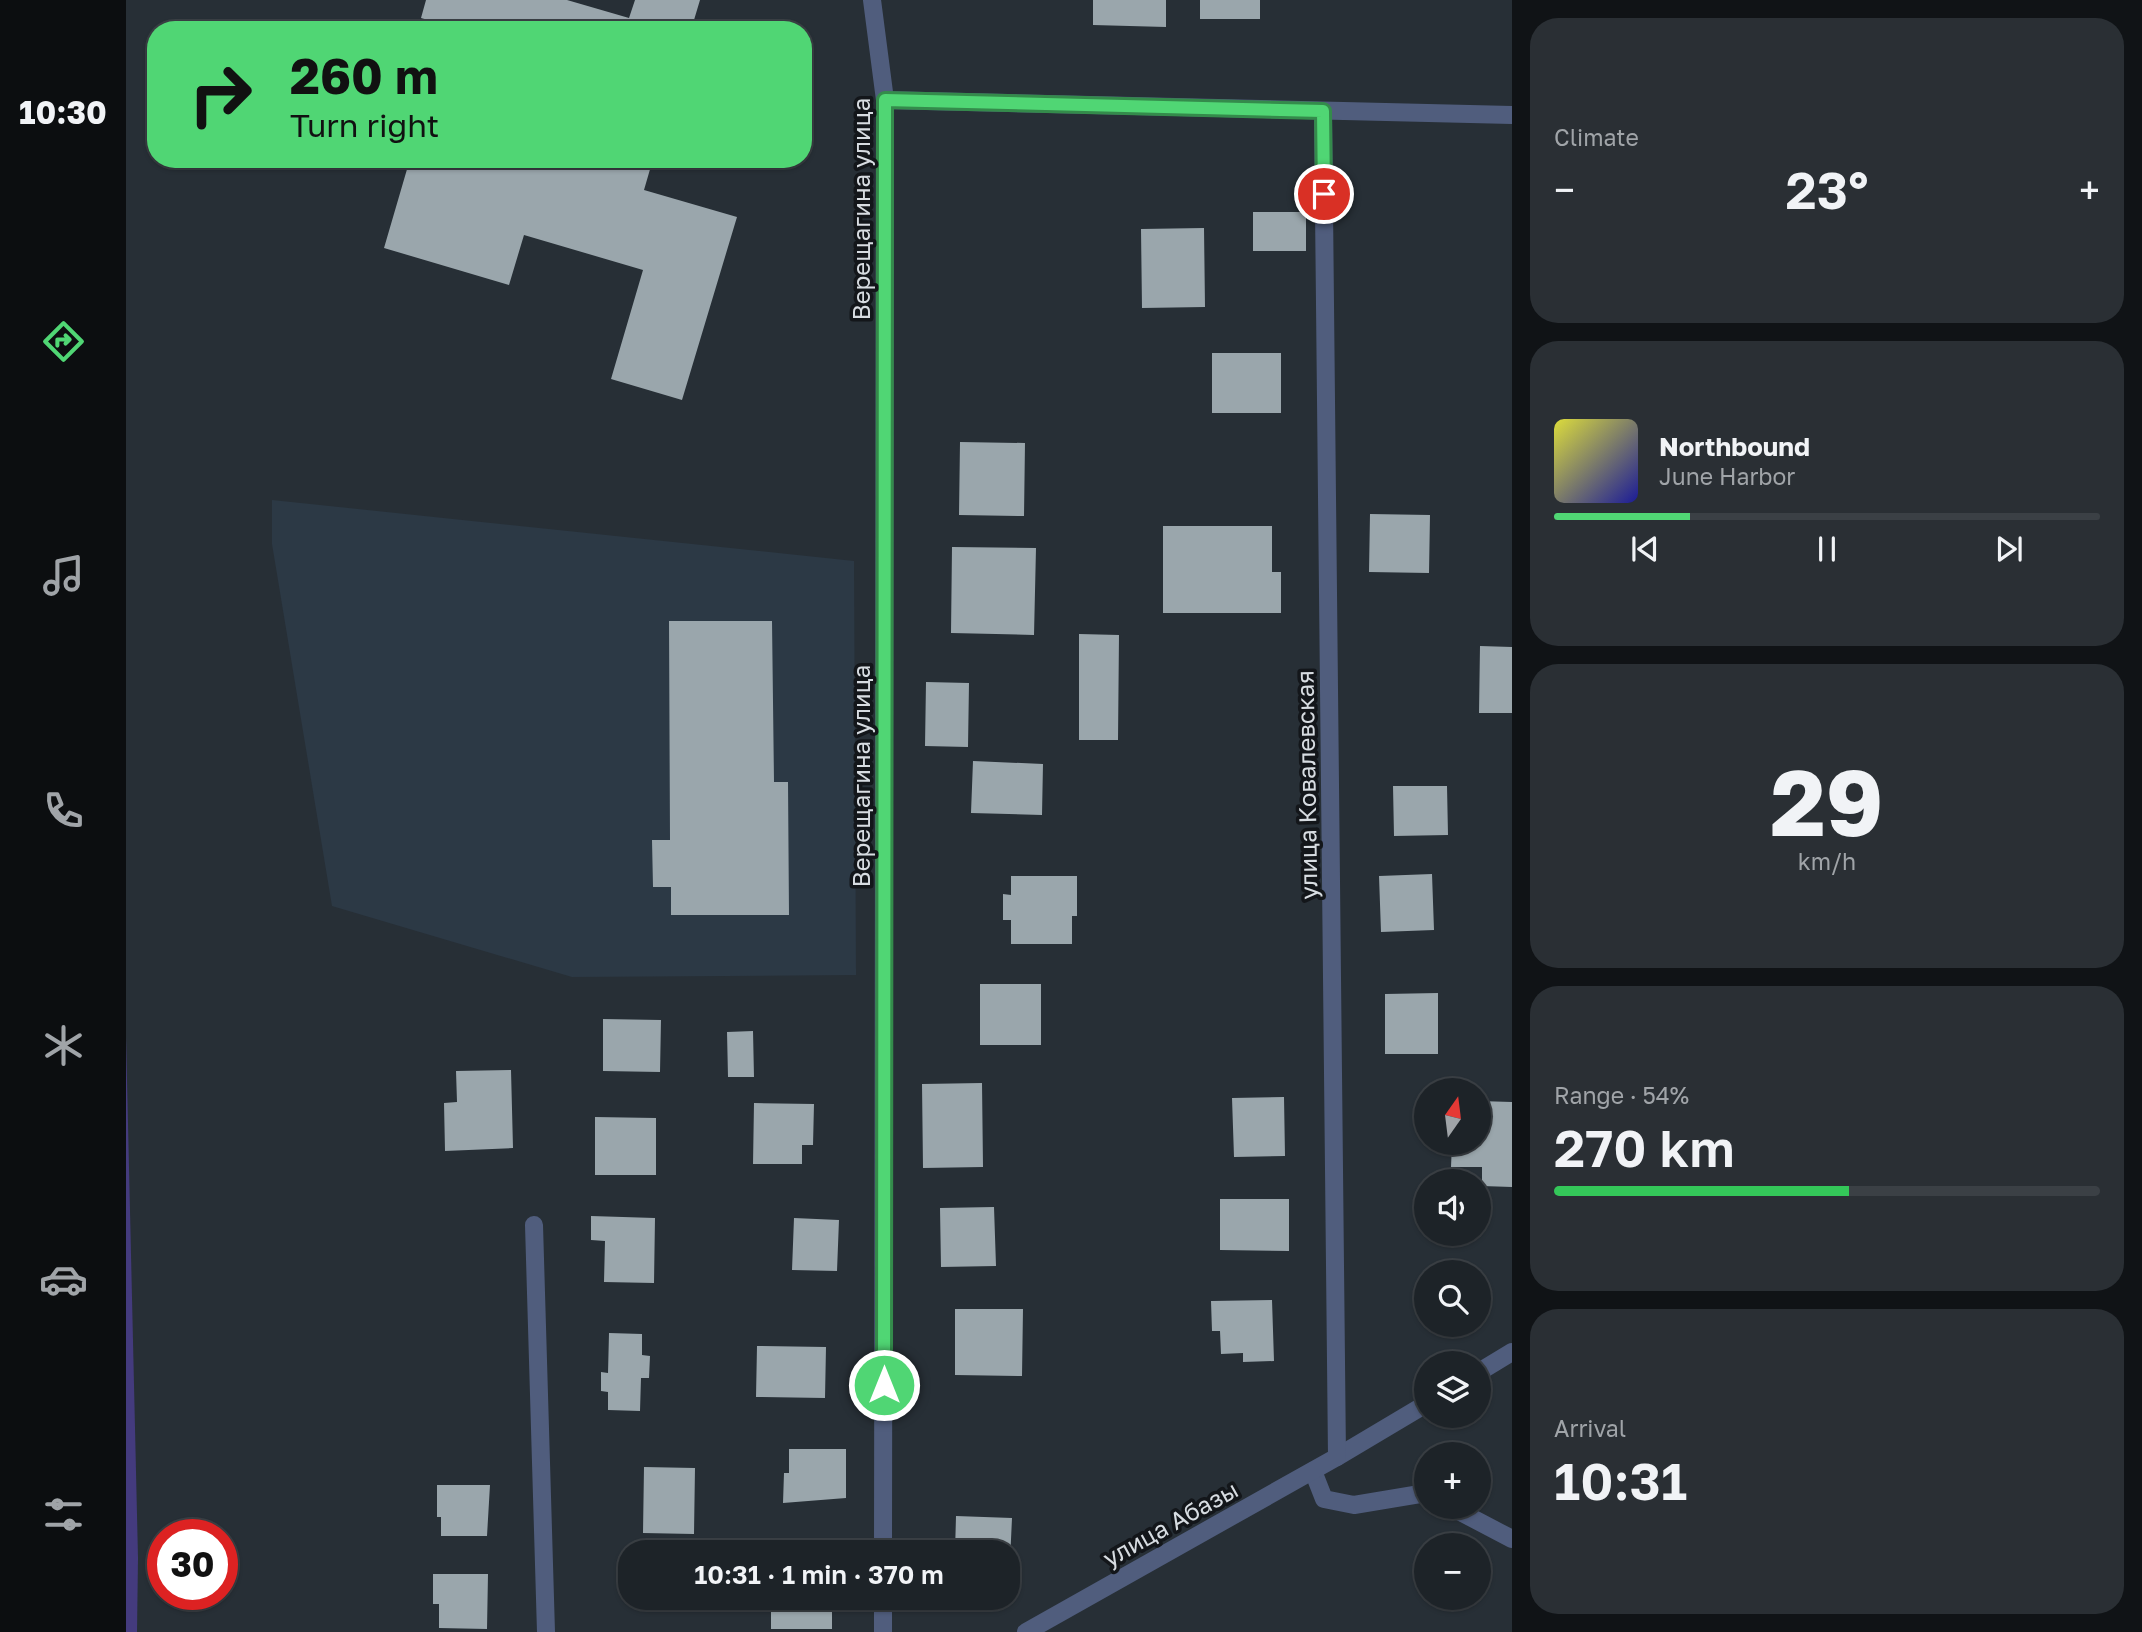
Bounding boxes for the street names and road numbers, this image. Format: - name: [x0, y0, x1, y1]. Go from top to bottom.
- street label: Верещагина улица: [846, 98, 875, 320]
- street label: Верещагина улица: [846, 665, 875, 887]
- street label: улица Ковалевская: [1289, 670, 1323, 900]
- street label: улица Абазы: [1097, 1474, 1243, 1572]

